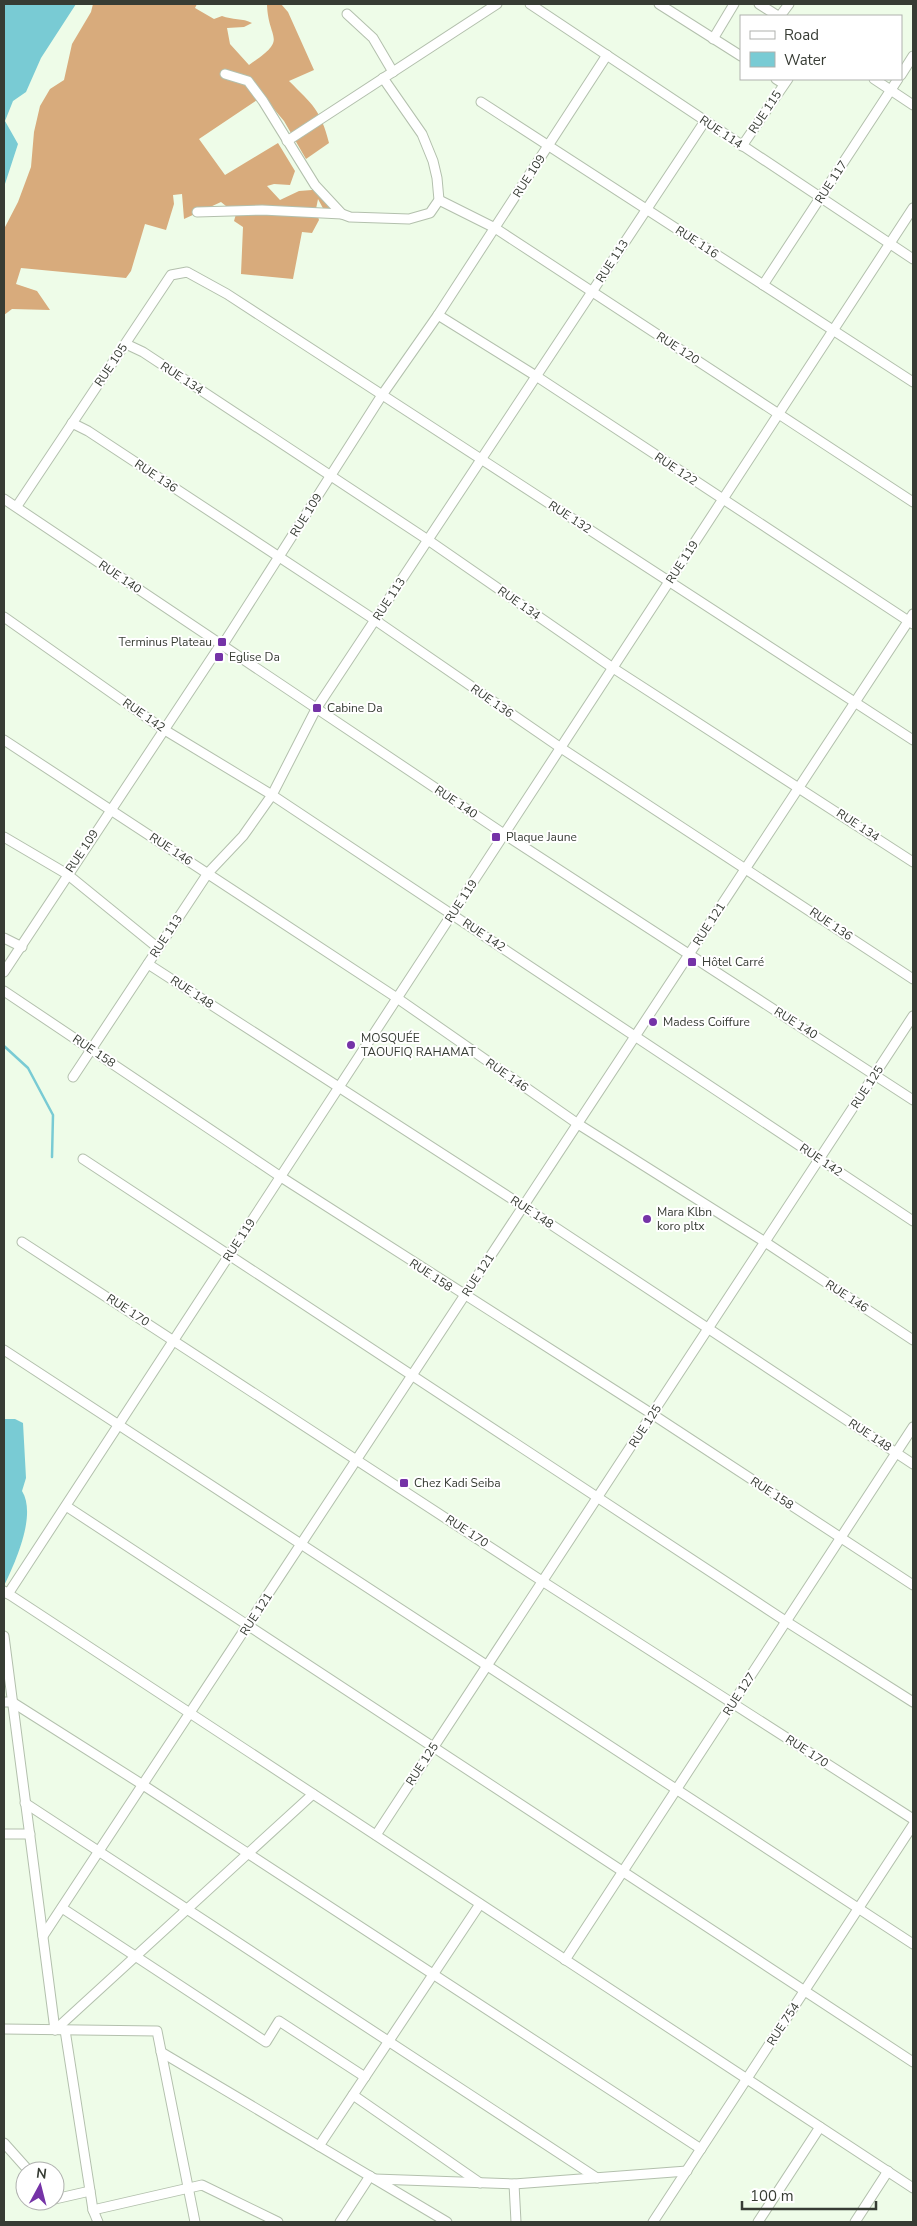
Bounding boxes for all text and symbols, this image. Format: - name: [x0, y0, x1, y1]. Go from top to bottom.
- legend: [740, 15, 902, 80]
- text: Road: [784, 25, 819, 45]
- text: Water: [784, 50, 827, 70]
- street label: RUE 115: [745, 87, 785, 137]
- street label: RUE 114: [696, 112, 746, 152]
- street label: RUE 109: [509, 151, 549, 201]
- street label: RUE 117: [811, 157, 851, 207]
- street label: RUE 116: [672, 222, 722, 262]
- street label: RUE 113: [592, 236, 632, 286]
- street label: RUE 120: [653, 328, 703, 368]
- street label: RUE 105: [91, 340, 131, 390]
- street label: RUE 134: [157, 358, 207, 398]
- street label: RUE 122: [651, 449, 701, 489]
- street label: RUE 136: [131, 456, 181, 496]
- street label: RUE 109: [286, 490, 326, 540]
- street label: RUE 132: [545, 497, 595, 537]
- street label: RUE 119: [662, 537, 702, 587]
- street label: RUE 140: [95, 557, 145, 597]
- street label: RUE 113: [369, 574, 409, 624]
- street label: RUE 134: [495, 583, 543, 623]
- place label: Terminus Plateau: [118, 634, 212, 650]
- marker: Terminus Plateau: [216, 636, 228, 648]
- place label: Eglise Da: [229, 649, 280, 665]
- marker: Eglise Da: [213, 651, 225, 663]
- street label: RUE 136: [468, 681, 516, 721]
- street label: RUE 142: [120, 695, 168, 735]
- place label: Cabine Da: [327, 700, 383, 716]
- marker: Cabine Da: [311, 702, 323, 714]
- street label: RUE 140: [431, 782, 481, 822]
- street label: RUE 134: [833, 805, 883, 845]
- street label: RUE 109: [62, 826, 102, 876]
- street label: RUE 146: [146, 829, 196, 869]
- place label: Plaque Jaune: [506, 829, 577, 845]
- marker: Plaque Jaune: [490, 831, 502, 843]
- street label: RUE 119: [441, 876, 481, 926]
- street label: RUE 121: [689, 899, 729, 949]
- street label: RUE 136: [806, 904, 856, 944]
- street label: RUE 113: [146, 911, 186, 961]
- street label: RUE 142: [459, 915, 509, 955]
- place label: Hôtel Carré: [702, 954, 764, 970]
- marker: Hôtel Carré: [686, 956, 698, 968]
- street label: RUE 148: [167, 972, 217, 1012]
- street label: RUE 140: [771, 1003, 821, 1043]
- place label: Madess Coiffure: [663, 1014, 750, 1030]
- marker: Madess Coiffure: [647, 1016, 659, 1028]
- place label: MOSQUÉE TAOUFIQ RAHAMAT: [361, 1030, 476, 1060]
- street label: RUE 158: [69, 1031, 119, 1071]
- marker: MOSQUÉE TAOUFIQ RAHAMAT: [345, 1039, 357, 1051]
- street label: RUE 146: [483, 1055, 531, 1095]
- street label: RUE 125: [847, 1062, 887, 1112]
- street label: RUE 142: [796, 1140, 846, 1180]
- street label: RUE 148: [507, 1192, 557, 1232]
- place label: Mara Klbn koro pltx: [657, 1204, 712, 1234]
- marker: Mara Klbn koro pltx: [641, 1213, 653, 1225]
- street label: RUE 119: [219, 1215, 259, 1265]
- street label: RUE 121: [458, 1250, 498, 1300]
- street label: RUE 158: [406, 1255, 456, 1295]
- street label: RUE 146: [822, 1276, 872, 1316]
- street label: RUE 170: [103, 1290, 153, 1330]
- street label: RUE 125: [625, 1401, 665, 1451]
- street label: RUE 148: [845, 1415, 895, 1455]
- street label: RUE 158: [747, 1473, 797, 1513]
- place label: Chez Kadi Seiba: [414, 1475, 501, 1491]
- marker: Chez Kadi Seiba: [398, 1477, 410, 1489]
- street label: RUE 170: [442, 1511, 492, 1551]
- street label: RUE 121: [236, 1589, 276, 1639]
- street label: RUE 127: [719, 1669, 759, 1719]
- street label: RUE 170: [782, 1731, 832, 1771]
- street label: RUE 125: [402, 1739, 442, 1789]
- street label: RUE 754: [763, 1999, 803, 2049]
- north arrow: [15, 2161, 65, 2211]
- text: N: [35, 2164, 48, 2184]
- scale bar: [742, 2178, 876, 2210]
- text: 100 m: [750, 2186, 794, 2206]

